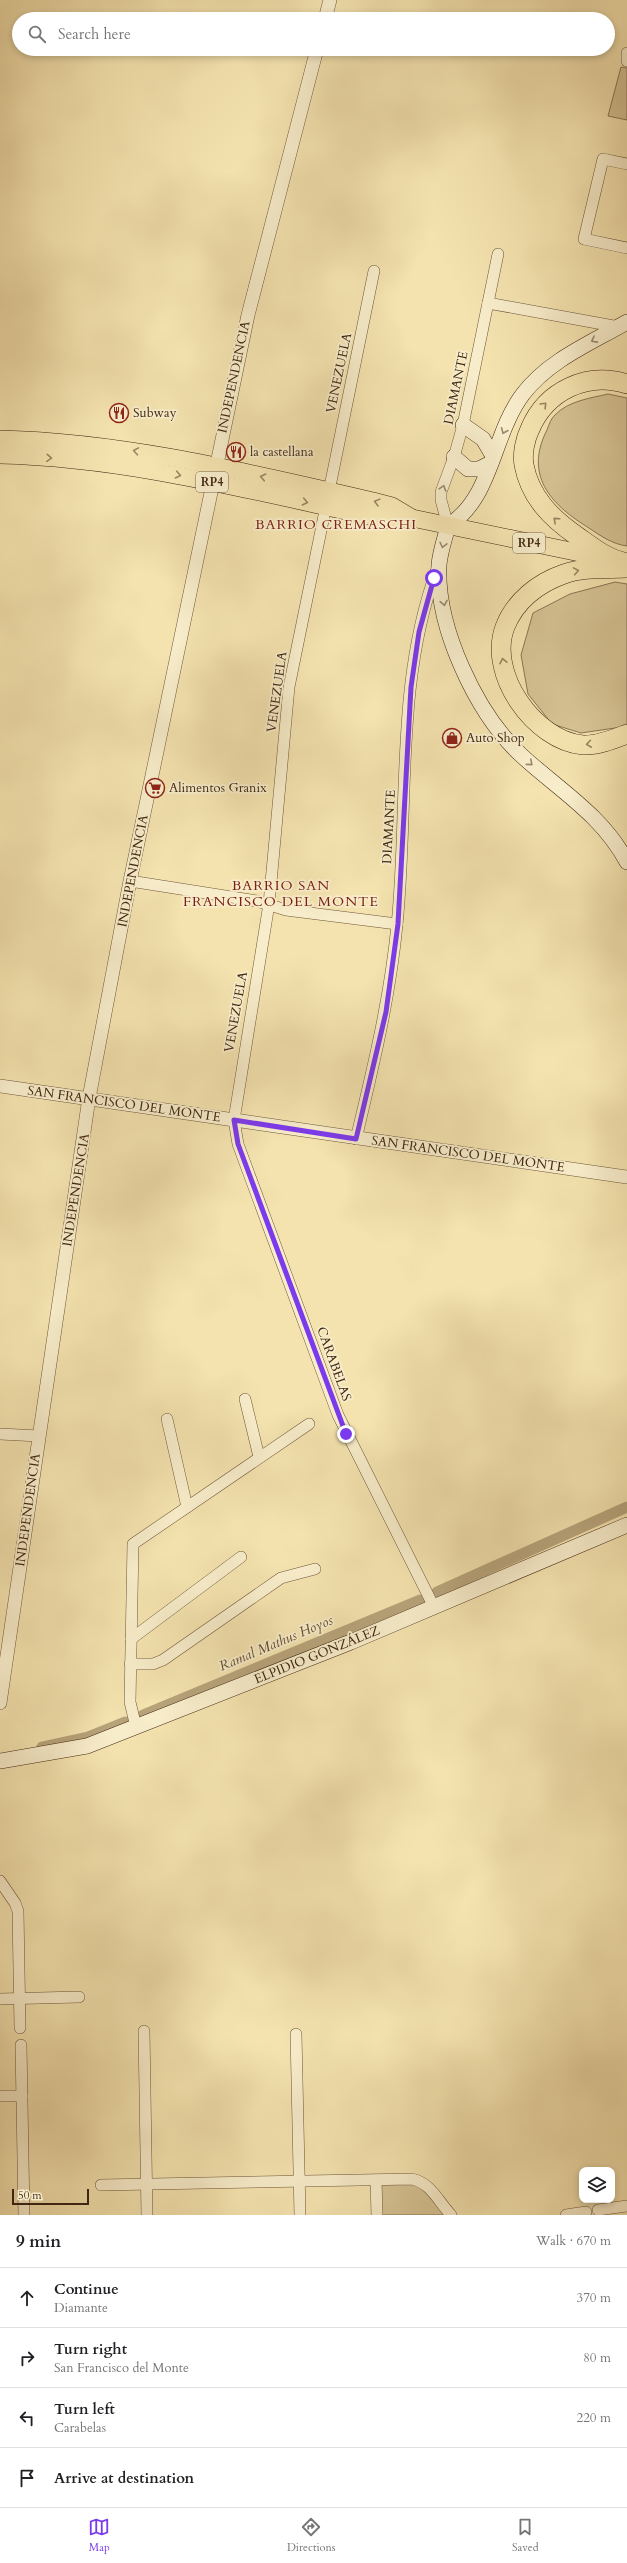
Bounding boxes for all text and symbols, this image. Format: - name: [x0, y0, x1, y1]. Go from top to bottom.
- search box: [12, 12, 615, 56]
- icon: search: [26, 23, 48, 45]
- text: Search here: [58, 24, 131, 44]
- street label: INDEPENDENCIA: [213, 319, 255, 435]
- street label: VENEZUELA: [322, 330, 356, 415]
- one-way arrow: [591, 335, 599, 342]
- street label: DIAMANTE: [439, 350, 473, 426]
- restaurant icon: Subway: [108, 402, 130, 424]
- one-way arrow: [539, 403, 546, 410]
- place label: Subway: [133, 404, 177, 422]
- one-way arrow: [500, 428, 508, 435]
- restaurant icon: la castellana: [225, 441, 247, 463]
- place label: la castellana: [250, 443, 314, 461]
- one-way arrow: [133, 447, 139, 455]
- one-way arrow: [46, 453, 52, 462]
- one-way arrow: [174, 471, 181, 479]
- road number: RP4: [196, 472, 228, 492]
- one-way arrow: [260, 473, 267, 481]
- one-way arrow: [438, 485, 447, 492]
- one-way arrow: [302, 498, 308, 506]
- one-way arrow: [373, 498, 380, 507]
- district label: BARRIO CREMASCHI: [255, 515, 417, 534]
- one-way arrow: [553, 517, 561, 525]
- road number: RP4: [513, 533, 545, 553]
- one-way arrow: [440, 542, 448, 548]
- one-way arrow: [573, 567, 579, 576]
- route start: [425, 569, 443, 587]
- one-way arrow: [439, 600, 447, 606]
- street label: VENEZUELA: [262, 650, 292, 734]
- one-way arrow: [499, 658, 508, 665]
- shop icon: Auto Shop: [441, 727, 463, 749]
- place label: Auto Shop: [466, 729, 525, 747]
- one-way arrow: [586, 739, 593, 748]
- one-way arrow: [525, 758, 533, 766]
- supermarket icon: Alimentos Granix: [144, 777, 166, 799]
- place label: Alimentos Granix: [169, 779, 267, 797]
- street label: DIAMANTE: [378, 789, 400, 865]
- street label: INDEPENDENCIA: [113, 812, 153, 929]
- district label: BARRIO SAN FRANCISCO DEL MONTE: [183, 876, 379, 911]
- street label: VENEZUELA: [220, 969, 252, 1054]
- street label: SAN FRANCISCO DEL MONTE: [26, 1082, 222, 1126]
- street label: INDEPENDENCIA: [58, 1131, 94, 1248]
- street label: SAN FRANCISCO DEL MONTE: [370, 1132, 566, 1176]
- street label: CARABELAS: [312, 1324, 356, 1404]
- route end: [337, 1425, 355, 1443]
- street label: INDEPENDENCIA: [11, 1451, 45, 1568]
- water label: Ramal Mathus Hoyos: [216, 1610, 336, 1676]
- street label: ELPIDIO GONZÁLEZ: [251, 1622, 383, 1688]
- map controls: [579, 2167, 615, 2203]
- button: layers: [579, 2167, 615, 2203]
- scale bar: [12, 2187, 89, 2206]
- text: 50 m: [18, 2188, 42, 2203]
- text: 9 min: [16, 2230, 61, 2253]
- text: Walk · 670 m: [536, 2232, 611, 2250]
- text: Continue: [54, 2279, 119, 2299]
- icon: ahead: [16, 2287, 38, 2309]
- text: 370 m: [577, 2289, 611, 2307]
- text: Diamante: [54, 2299, 108, 2317]
- text: Turn right: [54, 2339, 127, 2359]
- icon: right: [16, 2347, 38, 2369]
- text: 80 m: [583, 2349, 611, 2367]
- text: San Francisco del Monte: [54, 2359, 189, 2377]
- text: Turn left: [54, 2399, 115, 2419]
- icon: left: [16, 2407, 38, 2429]
- text: 220 m: [577, 2409, 611, 2427]
- text: Carabelas: [54, 2419, 106, 2437]
- icon: arrive: [16, 2467, 38, 2489]
- text: Arrive at destination: [54, 2468, 194, 2488]
- tab: Map: [88, 2516, 110, 2555]
- tab: Directions: [287, 2516, 335, 2555]
- tab: Saved: [512, 2516, 539, 2555]

